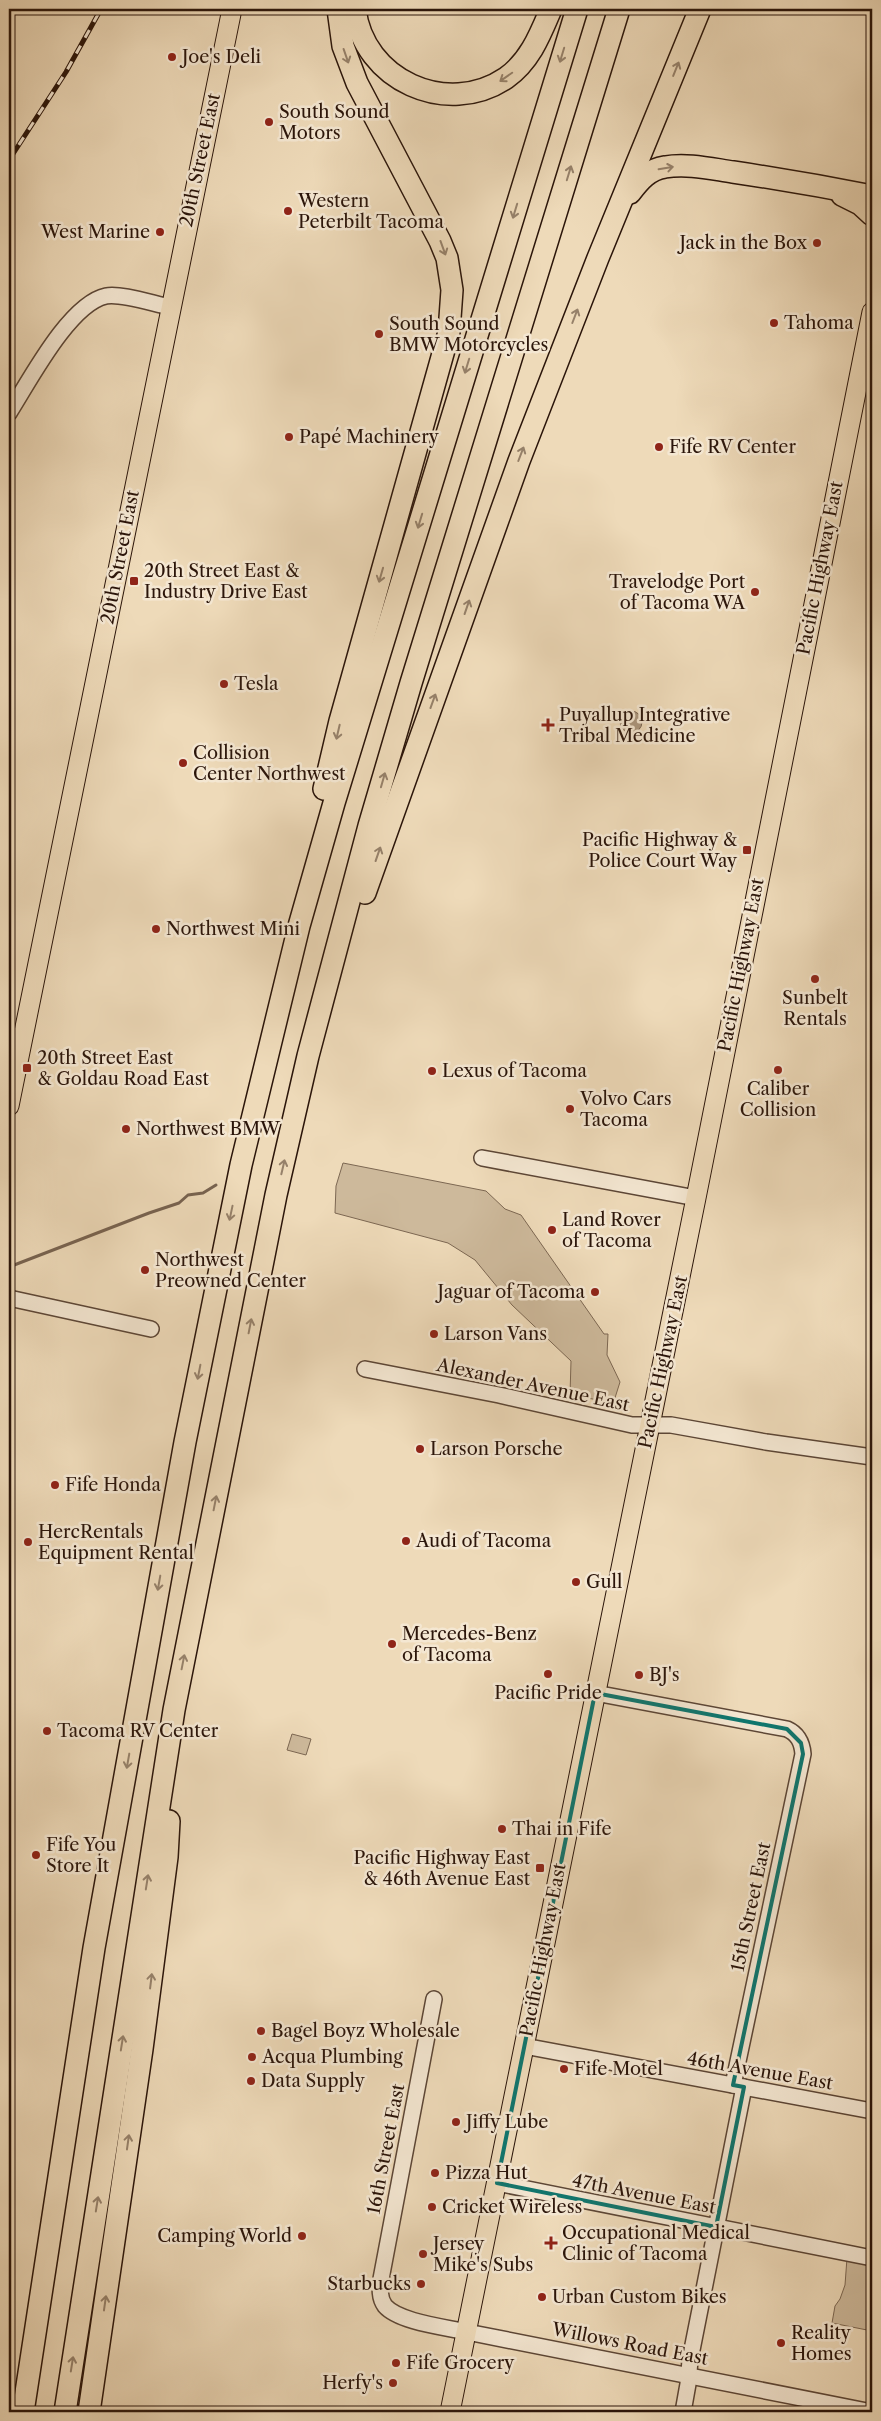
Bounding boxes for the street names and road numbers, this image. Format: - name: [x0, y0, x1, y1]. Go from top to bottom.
- street label: 20th Street East: [175, 91, 225, 229]
- street label: Pacific Highway East: [792, 479, 848, 657]
- street label: 20th Street East: [96, 488, 144, 626]
- street label: Pacific Highway East: [713, 876, 769, 1054]
- street label: Pacific Highway East: [634, 1273, 692, 1451]
- street label: Alexander Avenue East: [434, 1354, 632, 1416]
- street label: 15th Street East: [727, 1840, 776, 1974]
- street label: Pacific Highway East: [515, 1861, 571, 2039]
- street label: 46th Avenue East: [685, 2047, 835, 2095]
- street label: 16th Street East: [363, 2081, 410, 2216]
- street label: 47th Avenue East: [570, 2169, 718, 2219]
- street label: Willows Road East: [549, 2318, 711, 2370]

